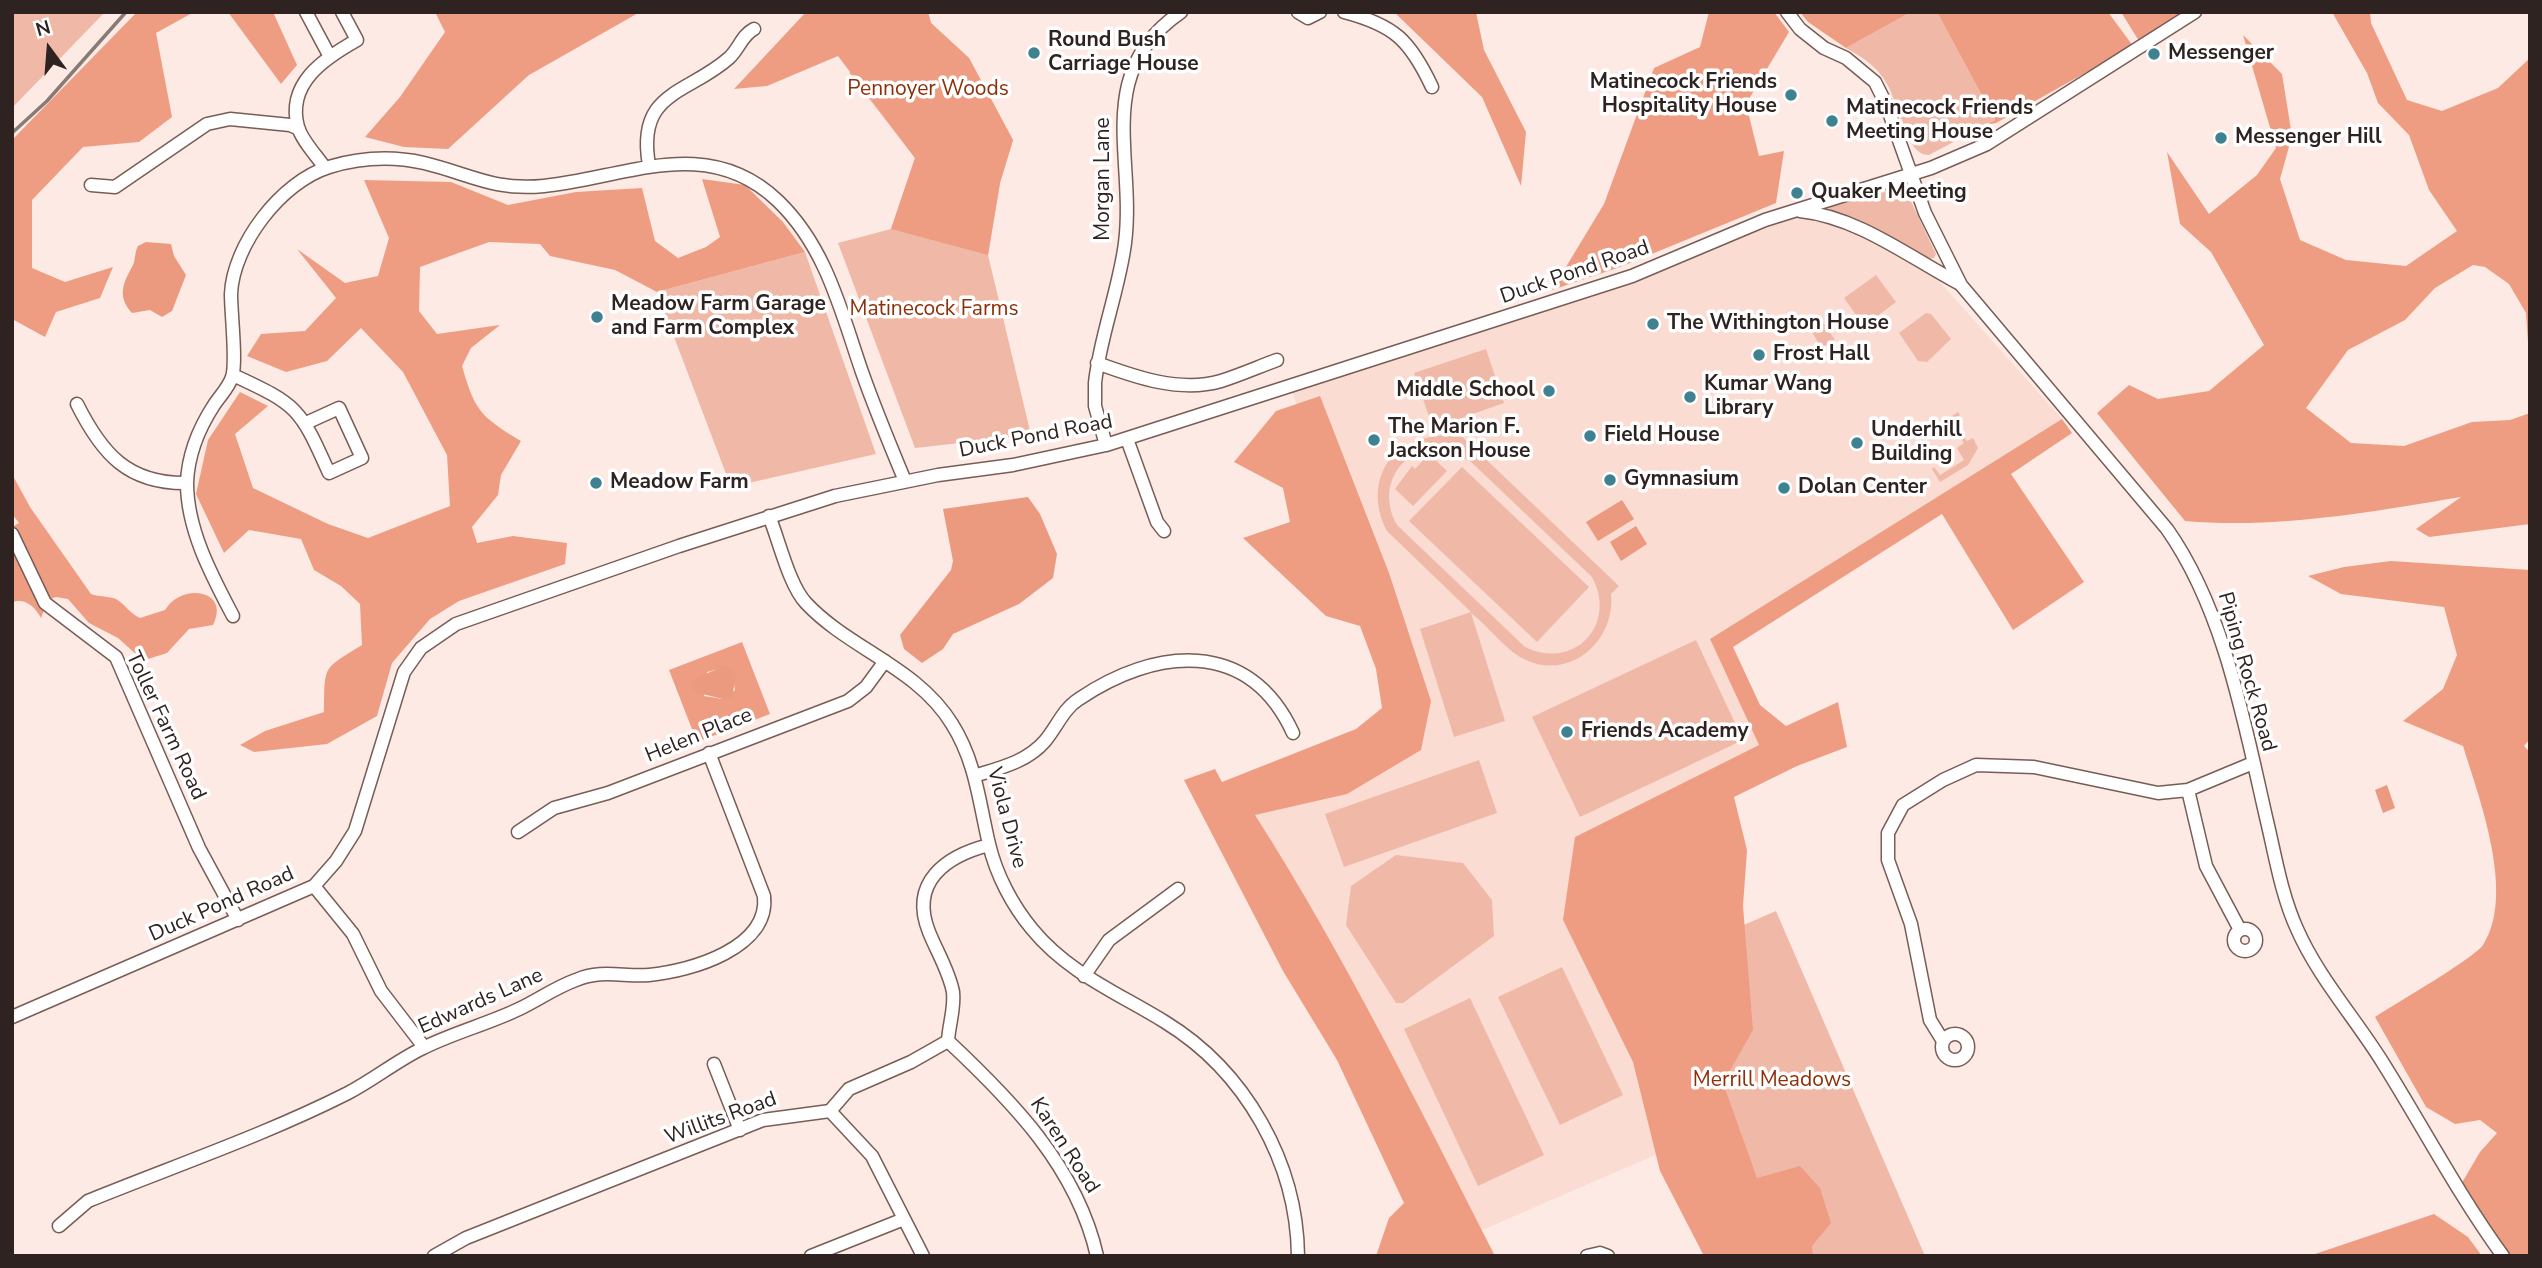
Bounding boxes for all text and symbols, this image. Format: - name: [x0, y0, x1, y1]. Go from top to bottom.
- north arrow: [14, 14, 84, 84]
- text: N: [33, 14, 54, 43]
- place label: Round Bush Carriage House: [1048, 28, 1199, 78]
- place label: Messenger: [2168, 41, 2274, 67]
- marker: Round Bush Carriage House: [1026, 45, 1042, 61]
- marker: Messenger: [2146, 46, 2162, 62]
- place label: Matinecock Friends Hospitality House: [1590, 70, 1777, 120]
- park label: Pennoyer Woods: [847, 77, 1009, 103]
- marker: Matinecock Friends Hospitality House: [1783, 87, 1799, 103]
- place label: Matinecock Friends Meeting House: [1846, 96, 2033, 146]
- marker: Matinecock Friends Meeting House: [1824, 113, 1840, 129]
- street label: Morgan Lane: [1091, 117, 1117, 241]
- place label: Messenger Hill: [2235, 125, 2382, 151]
- marker: Messenger Hill: [2213, 130, 2229, 146]
- place label: Quaker Meeting: [1811, 180, 1967, 206]
- marker: Quaker Meeting: [1789, 185, 1805, 201]
- street label: Duck Pond Road: [1497, 236, 1653, 310]
- place label: Meadow Farm Garage and Farm Complex: [611, 292, 826, 342]
- park label: Matinecock Farms: [849, 297, 1019, 323]
- marker: Meadow Farm Garage and Farm Complex: [589, 309, 605, 325]
- place label: The Withington House: [1667, 311, 1889, 337]
- marker: The Withington House: [1645, 316, 1661, 332]
- place label: Frost Hall: [1773, 342, 1870, 368]
- marker: Frost Hall: [1751, 347, 1767, 363]
- place label: Kumar Wang Library: [1704, 372, 1832, 422]
- place label: Middle School: [1396, 378, 1535, 404]
- marker: Middle School: [1541, 383, 1557, 399]
- marker: Kumar Wang Library: [1682, 389, 1698, 405]
- street label: Duck Pond Road: [957, 410, 1115, 464]
- place label: The Marion F. Jackson House: [1388, 415, 1530, 465]
- place label: Underhill Building: [1871, 418, 1962, 468]
- place label: Field House: [1604, 423, 1720, 449]
- marker: Field House: [1582, 428, 1598, 444]
- marker: The Marion F. Jackson House: [1366, 432, 1382, 448]
- marker: Underhill Building: [1849, 435, 1865, 451]
- place label: Gymnasium: [1624, 467, 1739, 493]
- place label: Meadow Farm: [610, 470, 749, 496]
- marker: Gymnasium: [1602, 472, 1618, 488]
- marker: Meadow Farm: [588, 475, 604, 491]
- place label: Dolan Center: [1798, 475, 1927, 501]
- marker: Dolan Center: [1776, 480, 1792, 496]
- street label: Piping Rock Road: [2211, 589, 2281, 755]
- street label: Toller Farm Road: [120, 648, 210, 804]
- street label: Helen Place: [642, 703, 756, 769]
- place label: Friends Academy: [1581, 719, 1749, 745]
- marker: Friends Academy: [1559, 724, 1575, 740]
- street label: Viola Drive: [980, 765, 1032, 871]
- street label: Duck Pond Road: [146, 862, 298, 948]
- street label: Edwards Lane: [415, 963, 547, 1041]
- park label: Merrill Meadows: [1693, 1068, 1851, 1094]
- street label: Willits Road: [662, 1087, 780, 1151]
- street label: Karen Road: [1024, 1093, 1104, 1199]

